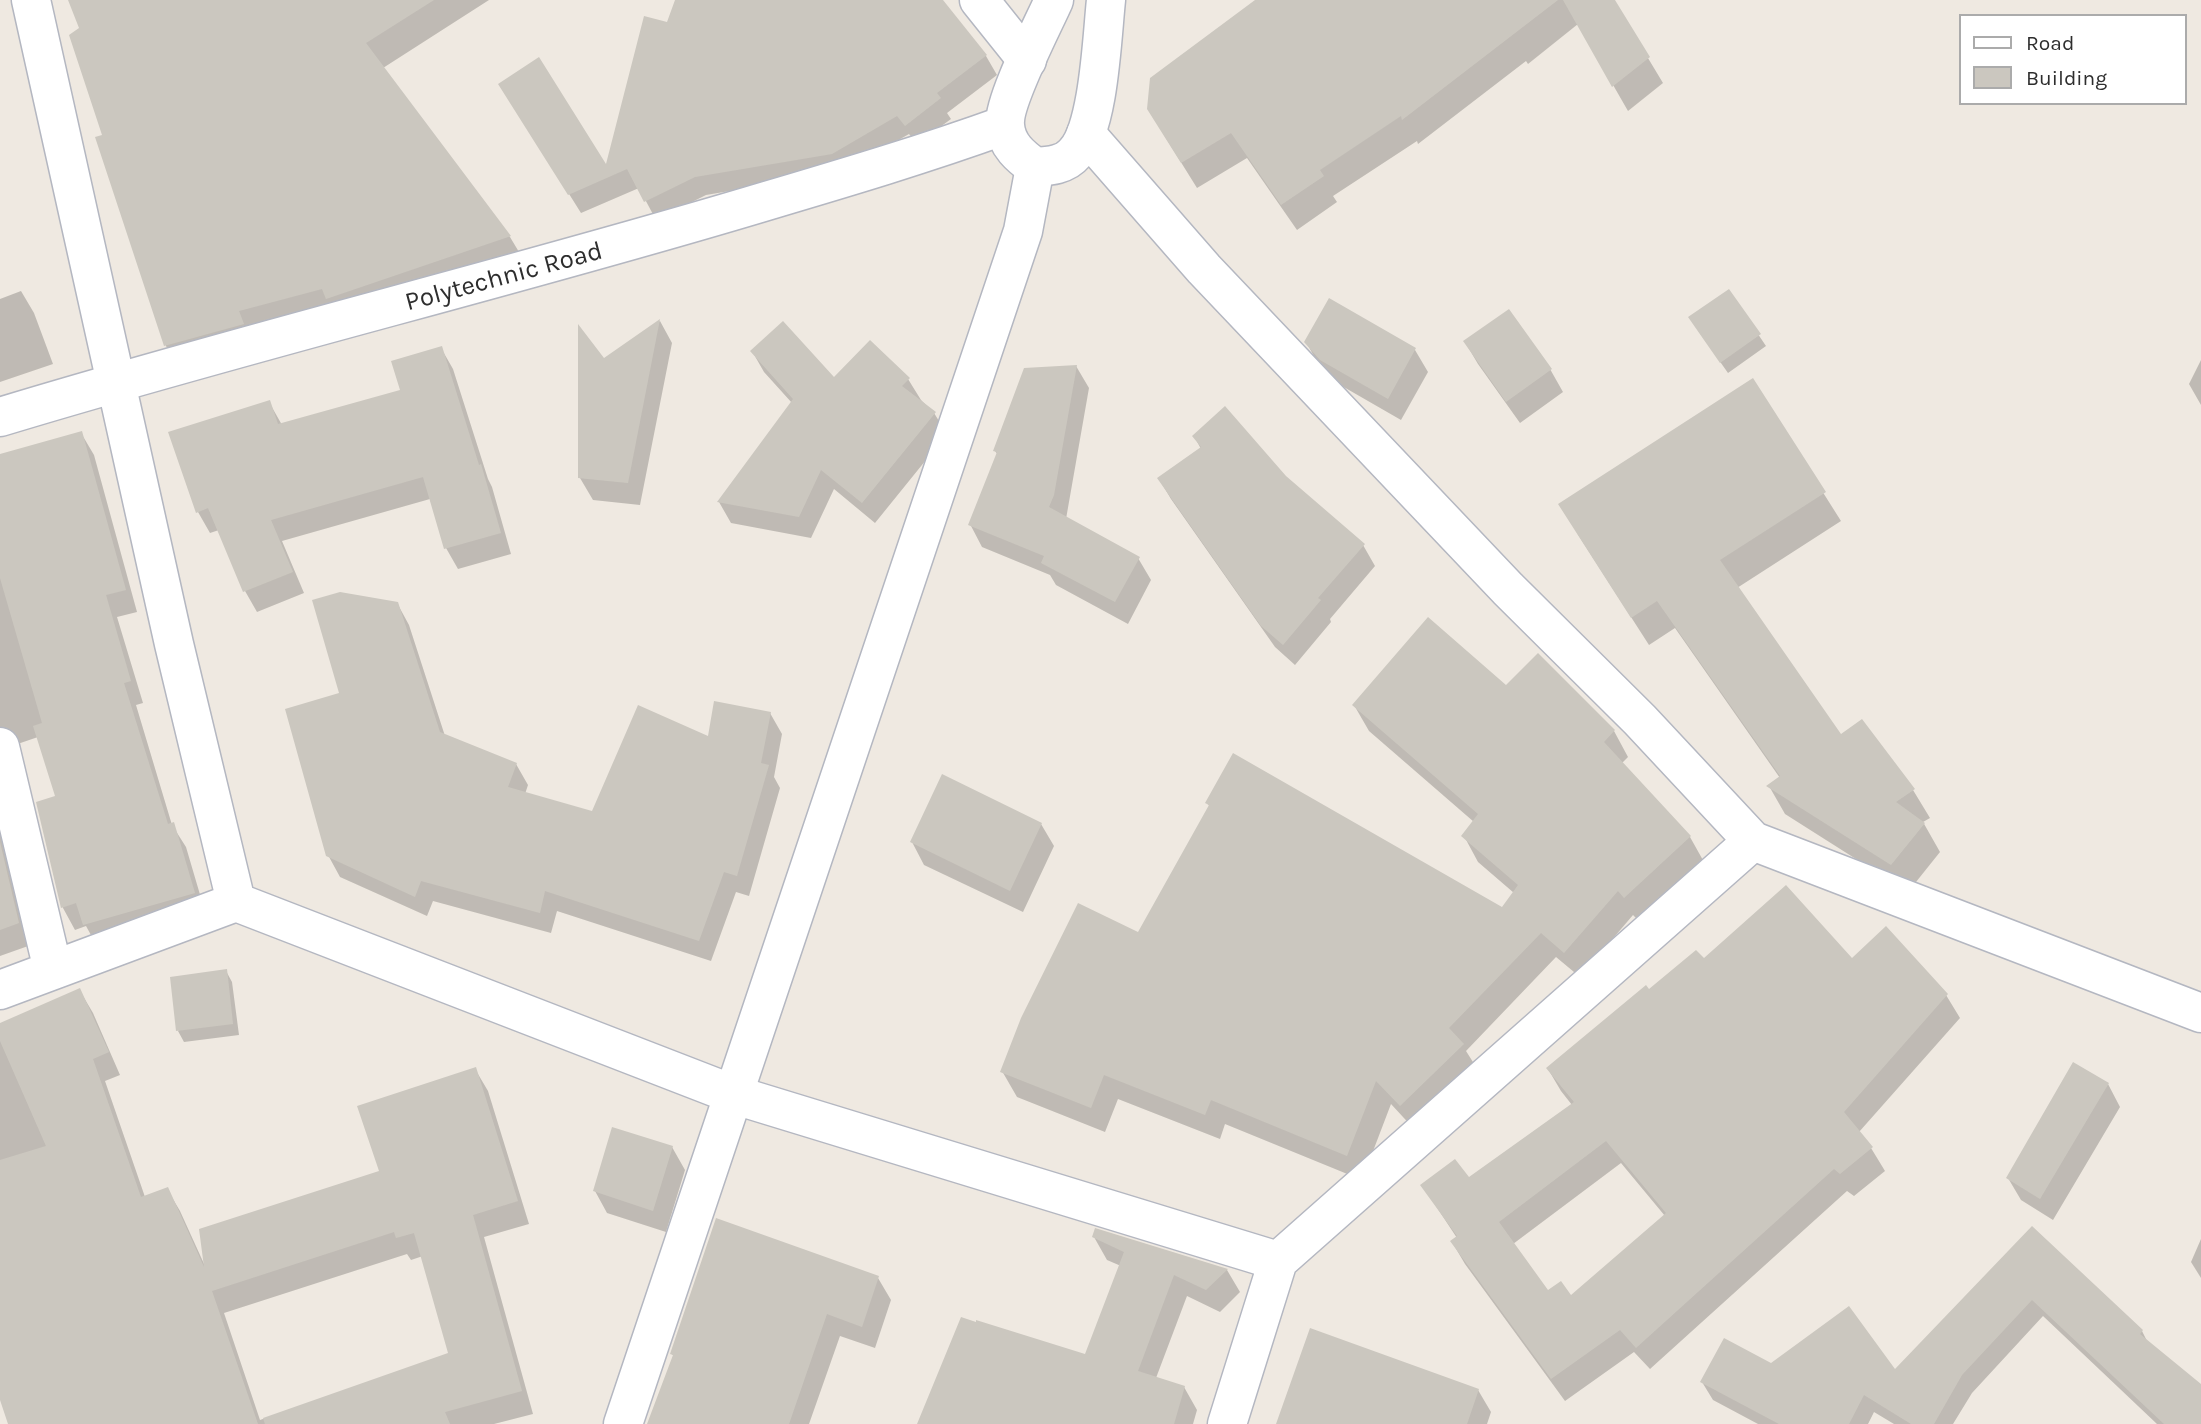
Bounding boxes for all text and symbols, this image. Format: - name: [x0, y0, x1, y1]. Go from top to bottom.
- legend: [1960, 14, 2187, 105]
- text: Road: [2026, 31, 2074, 55]
- text: Building: [2026, 66, 2107, 90]
- street label: Polytechnic Road: [402, 236, 606, 318]

